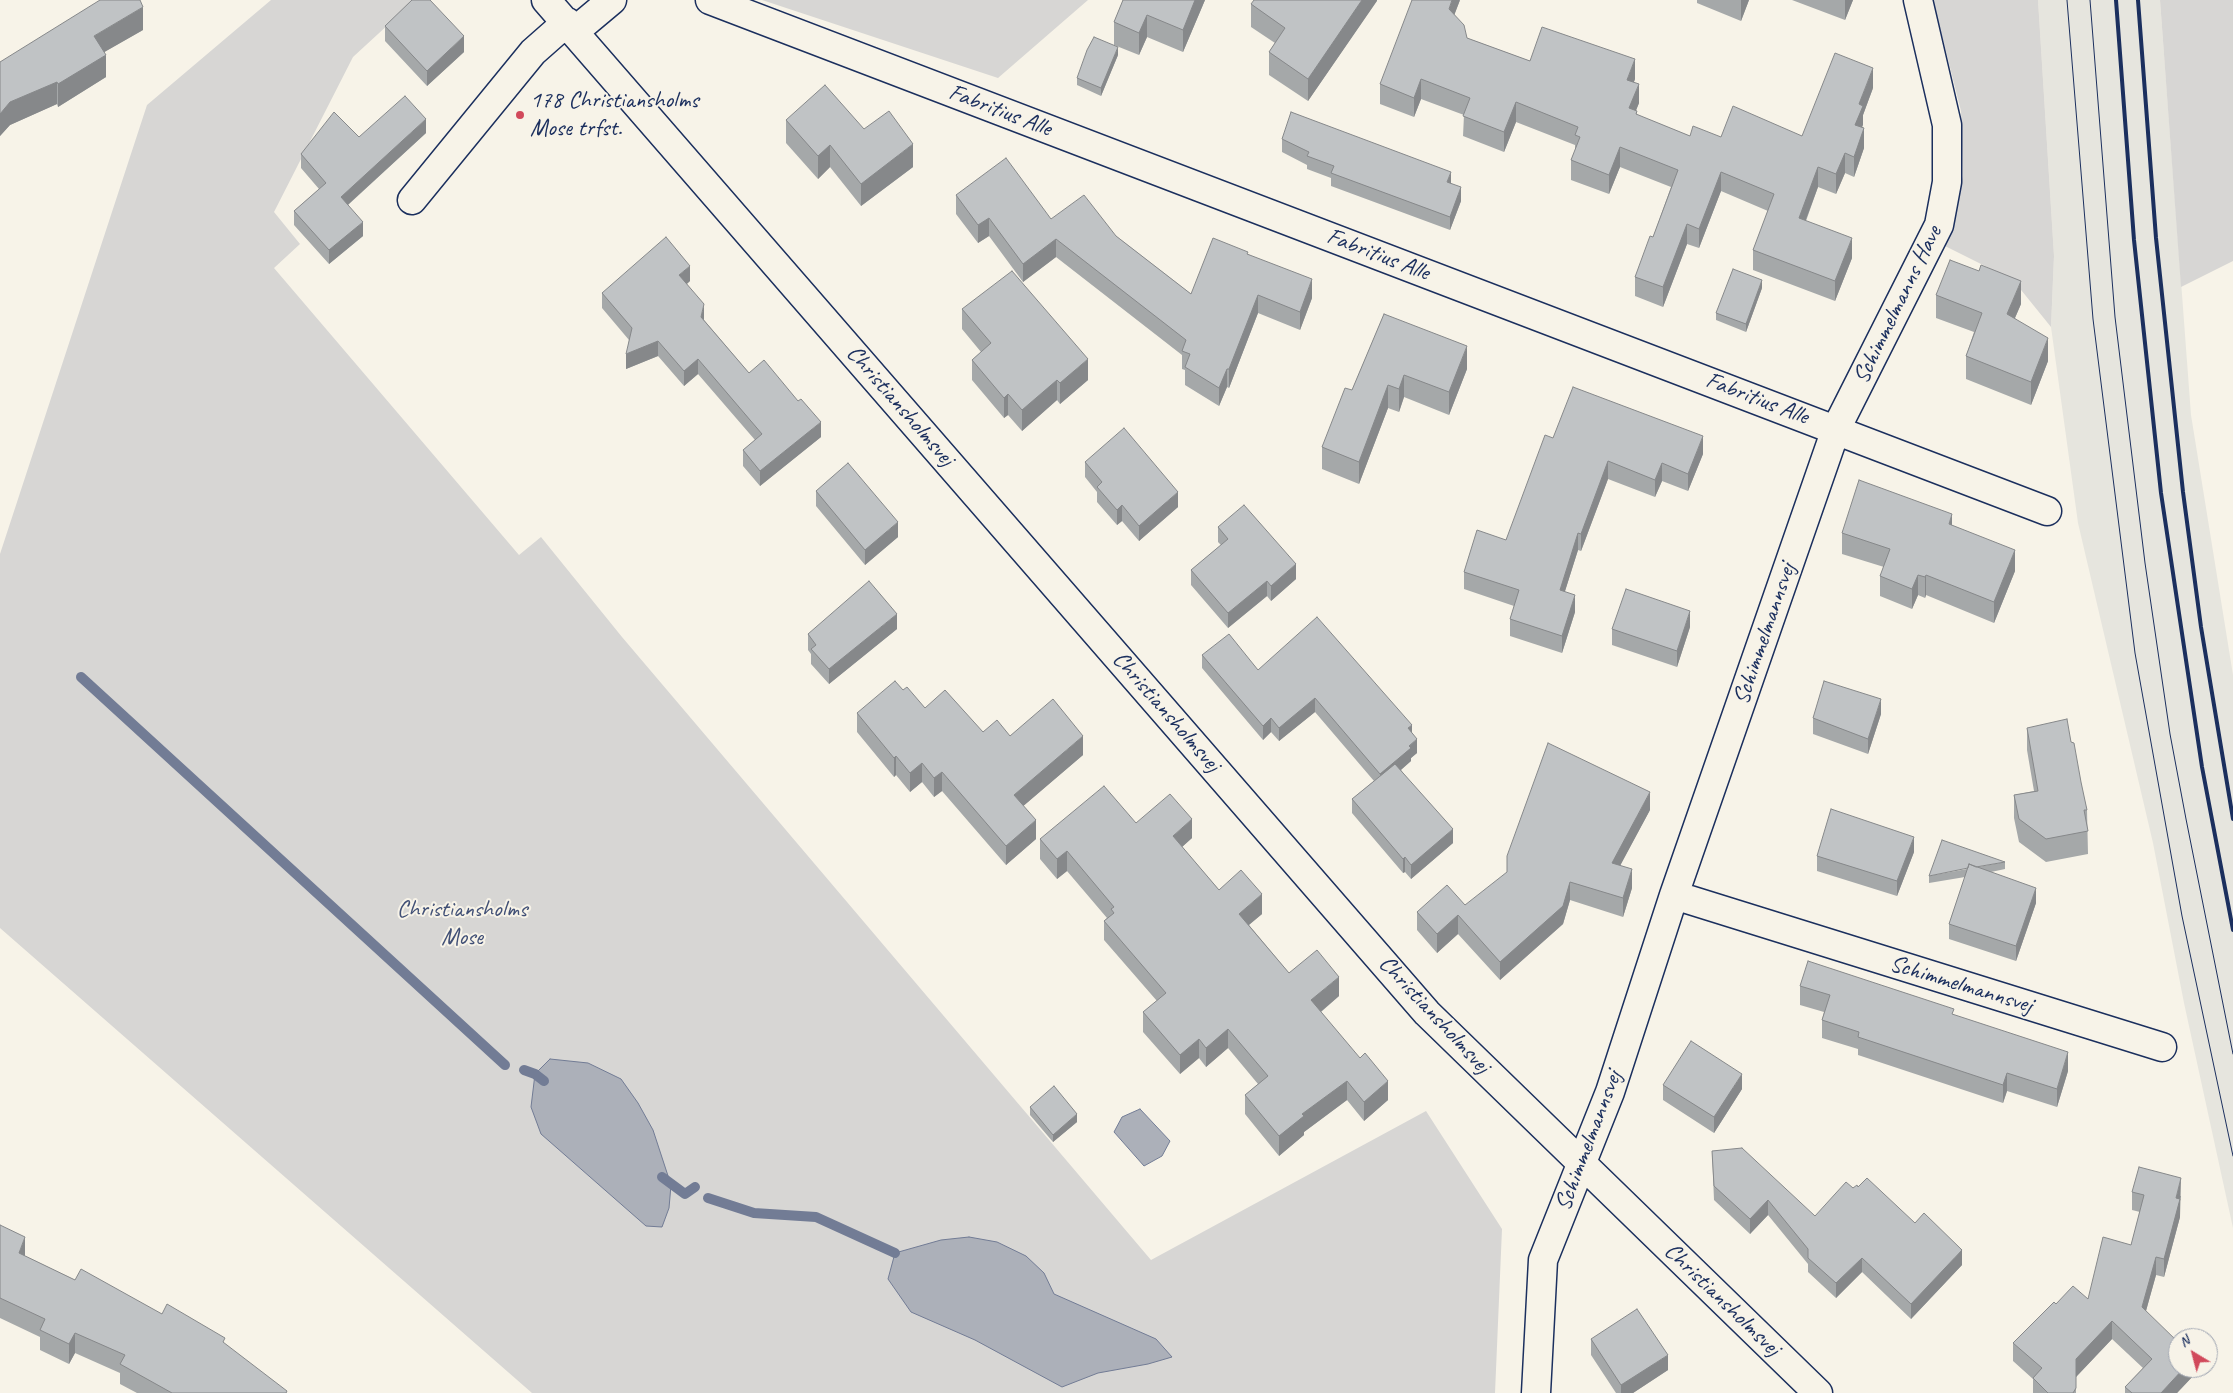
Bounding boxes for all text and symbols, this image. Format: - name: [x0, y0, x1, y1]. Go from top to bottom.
- street label: Fabritius Alle: [945, 78, 1055, 144]
- place label: 178 Christiansholms Mose trfst.: [530, 87, 699, 143]
- marker: 178 Christiansholms Mose trfst.: [514, 109, 526, 121]
- street label: Schimmelmanns Have: [1847, 221, 1949, 389]
- street label: Fabritius Alle: [1323, 222, 1433, 288]
- street label: Christiansholmsvej: [840, 340, 960, 472]
- street label: Fabritius Alle: [1702, 366, 1812, 432]
- street label: Schimmelmannsvej: [1727, 560, 1803, 708]
- street label: Christiansholmsvej: [1106, 646, 1226, 778]
- park label: Christiansholms Mose: [397, 896, 527, 952]
- street label: Christiansholmsvej: [1372, 950, 1496, 1080]
- street label: Schimmelmannsvej: [1886, 950, 2036, 1020]
- street label: Schimmelmannsvej: [1549, 1067, 1629, 1215]
- street label: Christiansholmsvej: [1658, 1237, 1786, 1363]
- north arrow: [2168, 1328, 2218, 1378]
- text: N: [2176, 1332, 2193, 1351]

